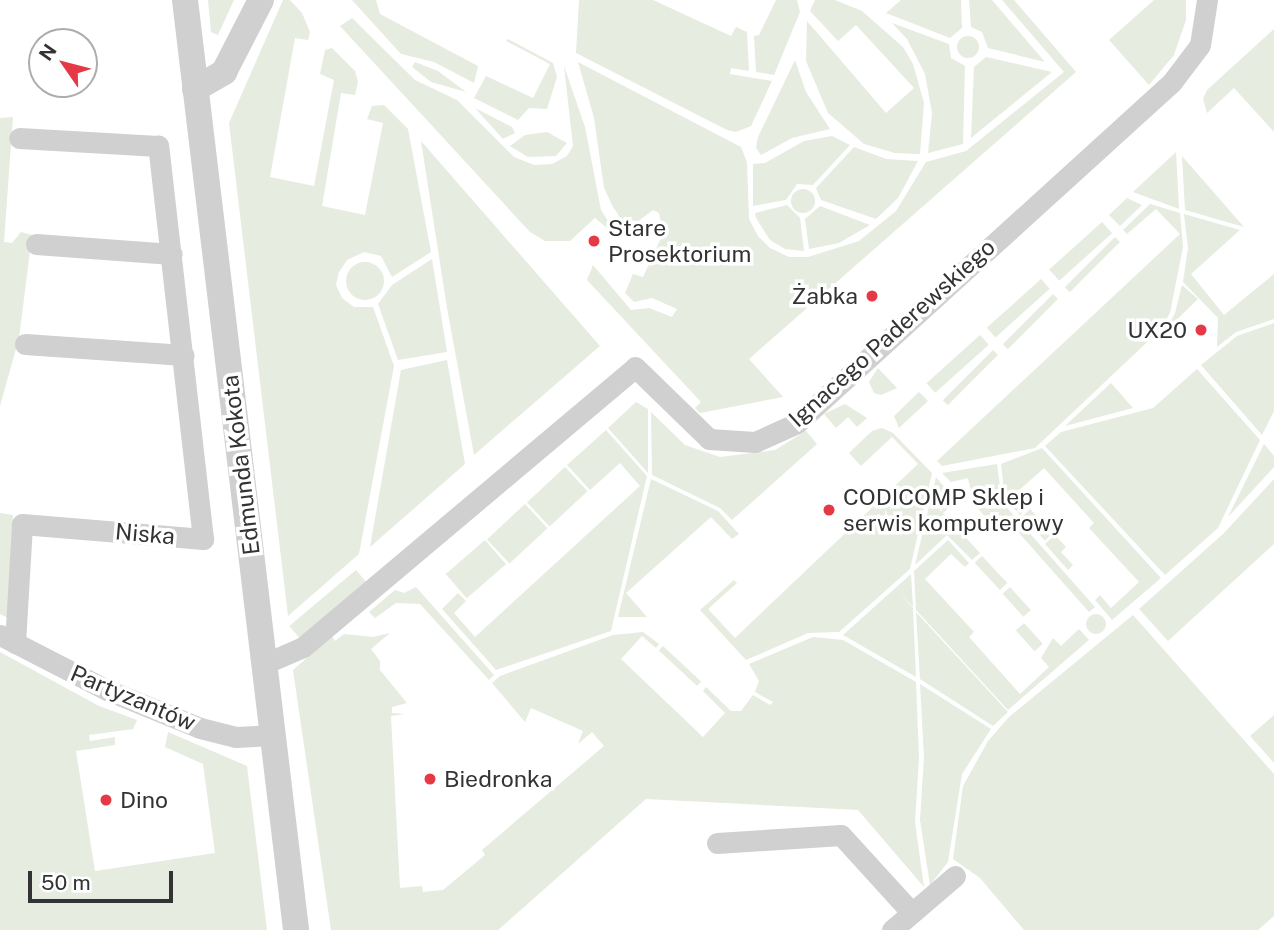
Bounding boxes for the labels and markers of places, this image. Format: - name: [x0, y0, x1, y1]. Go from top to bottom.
- place label: Stare Prosektorium: [608, 214, 751, 268]
- marker: Stare Prosektorium: [586, 233, 602, 249]
- place label: Żabka: [791, 282, 858, 310]
- marker: Żabka: [864, 288, 880, 304]
- place label: UX20: [1127, 316, 1187, 344]
- marker: UX20: [1193, 322, 1209, 338]
- place label: CODICOMP Sklep i serwis komputerowy: [843, 483, 1064, 537]
- marker: CODICOMP Sklep i serwis komputerowy: [821, 502, 837, 518]
- place label: Biedronka: [444, 765, 552, 793]
- marker: Biedronka: [422, 771, 438, 787]
- place label: Dino: [120, 786, 168, 814]
- marker: Dino: [98, 792, 114, 808]

